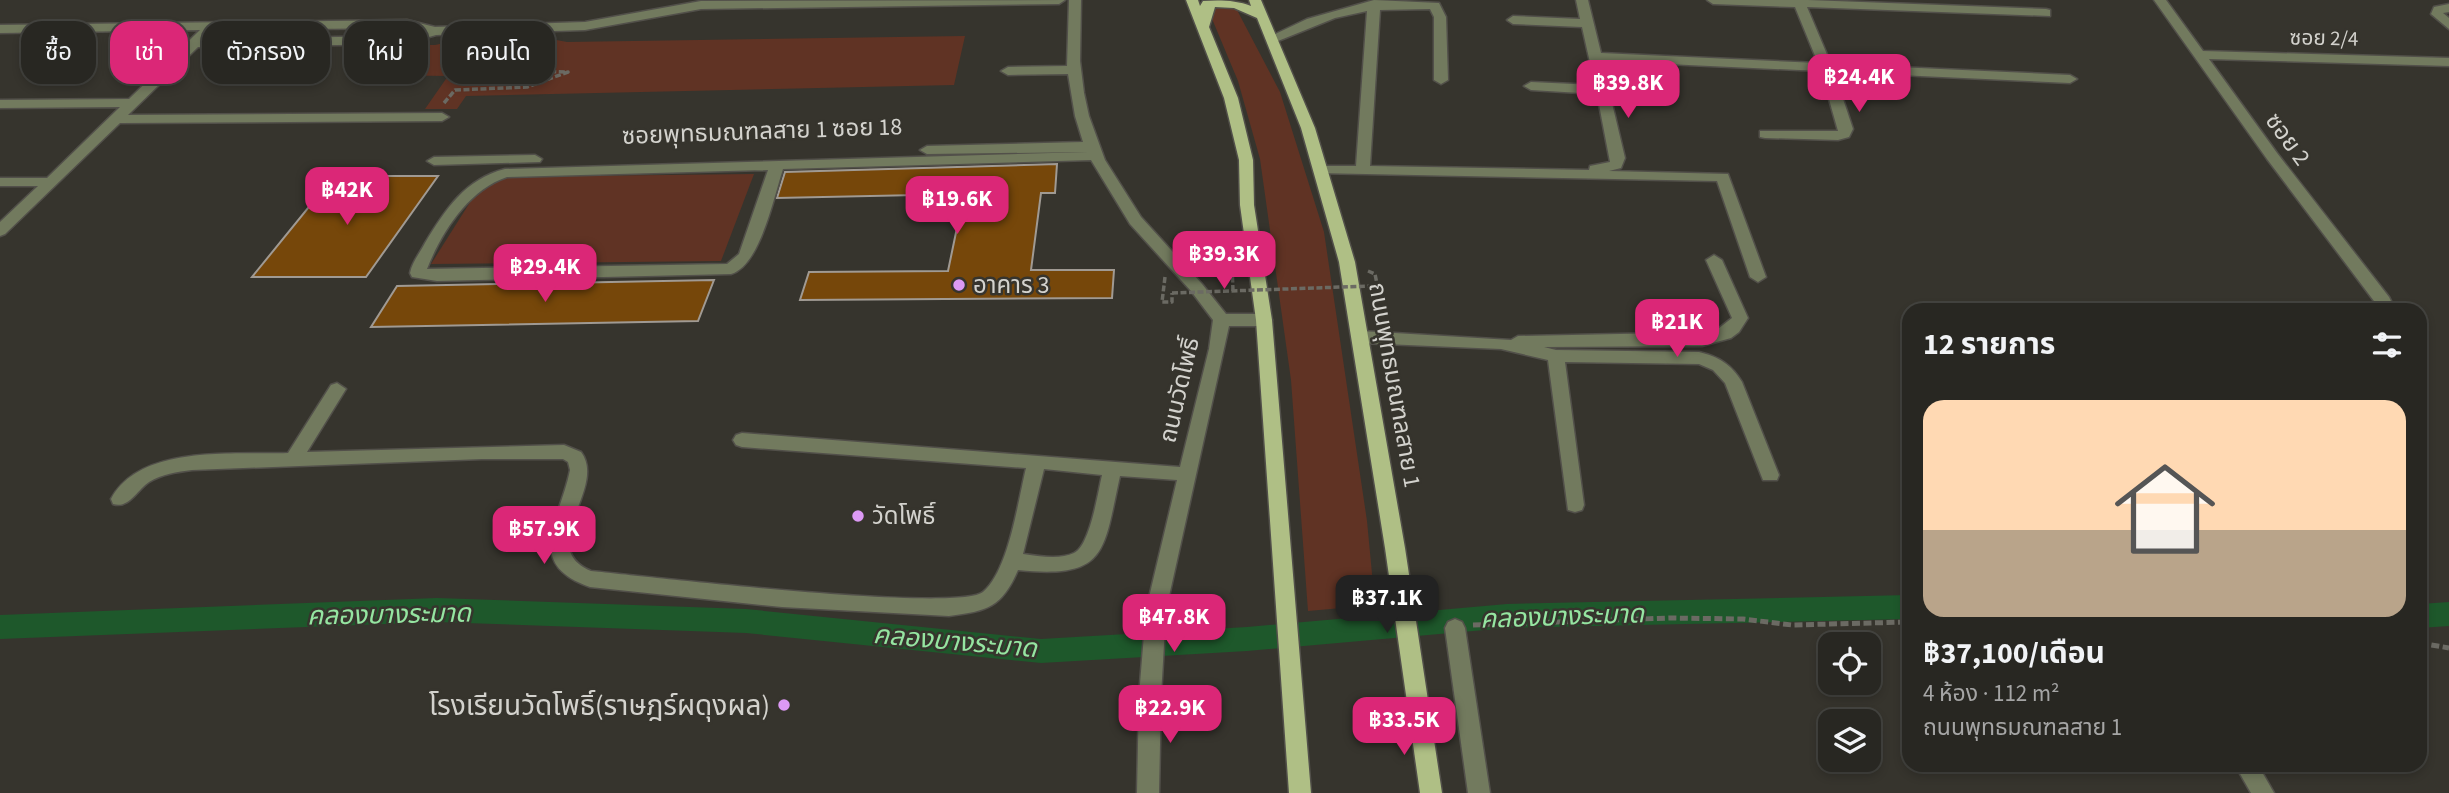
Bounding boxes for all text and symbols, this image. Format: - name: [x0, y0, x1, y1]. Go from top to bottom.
- chip: ซื้อ: [21, 21, 96, 84]
- chip: เช่า: [110, 21, 188, 84]
- chip: ตัวกรอง: [202, 21, 330, 84]
- chip: ใหม่: [344, 21, 428, 84]
- chip: คอนโด: [442, 21, 555, 84]
- street label: ซอย 2/4: [2289, 22, 2359, 54]
- pin: ฿24.4K: [1802, 54, 1916, 114]
- pin: ฿39.8K: [1571, 60, 1685, 120]
- text: ฿24.4K: [1824, 60, 1894, 93]
- text: ฿39.8K: [1593, 66, 1663, 99]
- street label: ซอย 2: [2256, 106, 2319, 173]
- street label: ซอยพุทธมณฑลสาย 1 ซอย 18: [621, 109, 903, 154]
- pin: ฿42K: [306, 168, 388, 227]
- text: ฿42K: [321, 173, 373, 206]
- pin: ฿19.6K: [900, 176, 1014, 236]
- text: ฿19.6K: [922, 182, 992, 215]
- pin: ฿39.3K: [1167, 232, 1281, 291]
- text: ฿39.3K: [1189, 237, 1259, 270]
- pin: ฿29.4K: [488, 244, 602, 304]
- text: ฿29.4K: [510, 250, 580, 283]
- place label: อาคาร 3: [973, 268, 1049, 303]
- marker: อาคาร 3: [951, 277, 967, 293]
- street label: ถนนพุทธมณฑลสาย 1: [1359, 280, 1430, 491]
- pin: ฿21K: [1636, 300, 1718, 359]
- text: ฿21K: [1651, 305, 1703, 338]
- text: 12 รายการ: [1923, 323, 2055, 366]
- icon: filters: [2368, 326, 2406, 364]
- street label: ถนนวัดโพธิ์: [1150, 334, 1209, 446]
- icon: home: [2102, 446, 2228, 572]
- place label: วัดโพธิ์: [872, 499, 936, 534]
- pin: ฿57.9K: [487, 506, 601, 566]
- marker: วัดโพธิ์: [850, 508, 866, 524]
- text: ฿57.9K: [509, 512, 579, 545]
- pin: ฿37.1K: [1330, 576, 1444, 635]
- text: ฿37.1K: [1352, 581, 1422, 614]
- pin: ฿47.8K: [1117, 594, 1231, 654]
- water label: คลองบางระมาด: [307, 595, 472, 634]
- water label: คลองบางระมาด: [1479, 595, 1646, 638]
- text: ฿47.8K: [1139, 600, 1209, 633]
- water label: คลองบางระมาด: [872, 616, 1039, 667]
- map controls: [1818, 632, 1881, 772]
- button: locate: [1818, 632, 1881, 695]
- text: ฿37,100/เดือน: [1923, 632, 2105, 675]
- text: 4 ห้อง · 112 m²: [1923, 677, 2059, 710]
- place label: โรงเรียนวัดโพธิ์(ราษฎร์ผดุงผล): [429, 686, 770, 726]
- pin: ฿22.9K: [1113, 686, 1227, 745]
- text: ฿22.9K: [1135, 691, 1205, 724]
- marker: โรงเรียนวัดโพธิ์(ราษฎร์ผดุงผล): [776, 697, 792, 713]
- pin: ฿33.5K: [1347, 698, 1461, 757]
- text: ฿33.5K: [1369, 703, 1439, 736]
- button: layers: [1818, 709, 1881, 772]
- text: ถนนพุทธมณฑลสาย 1: [1923, 711, 2122, 744]

